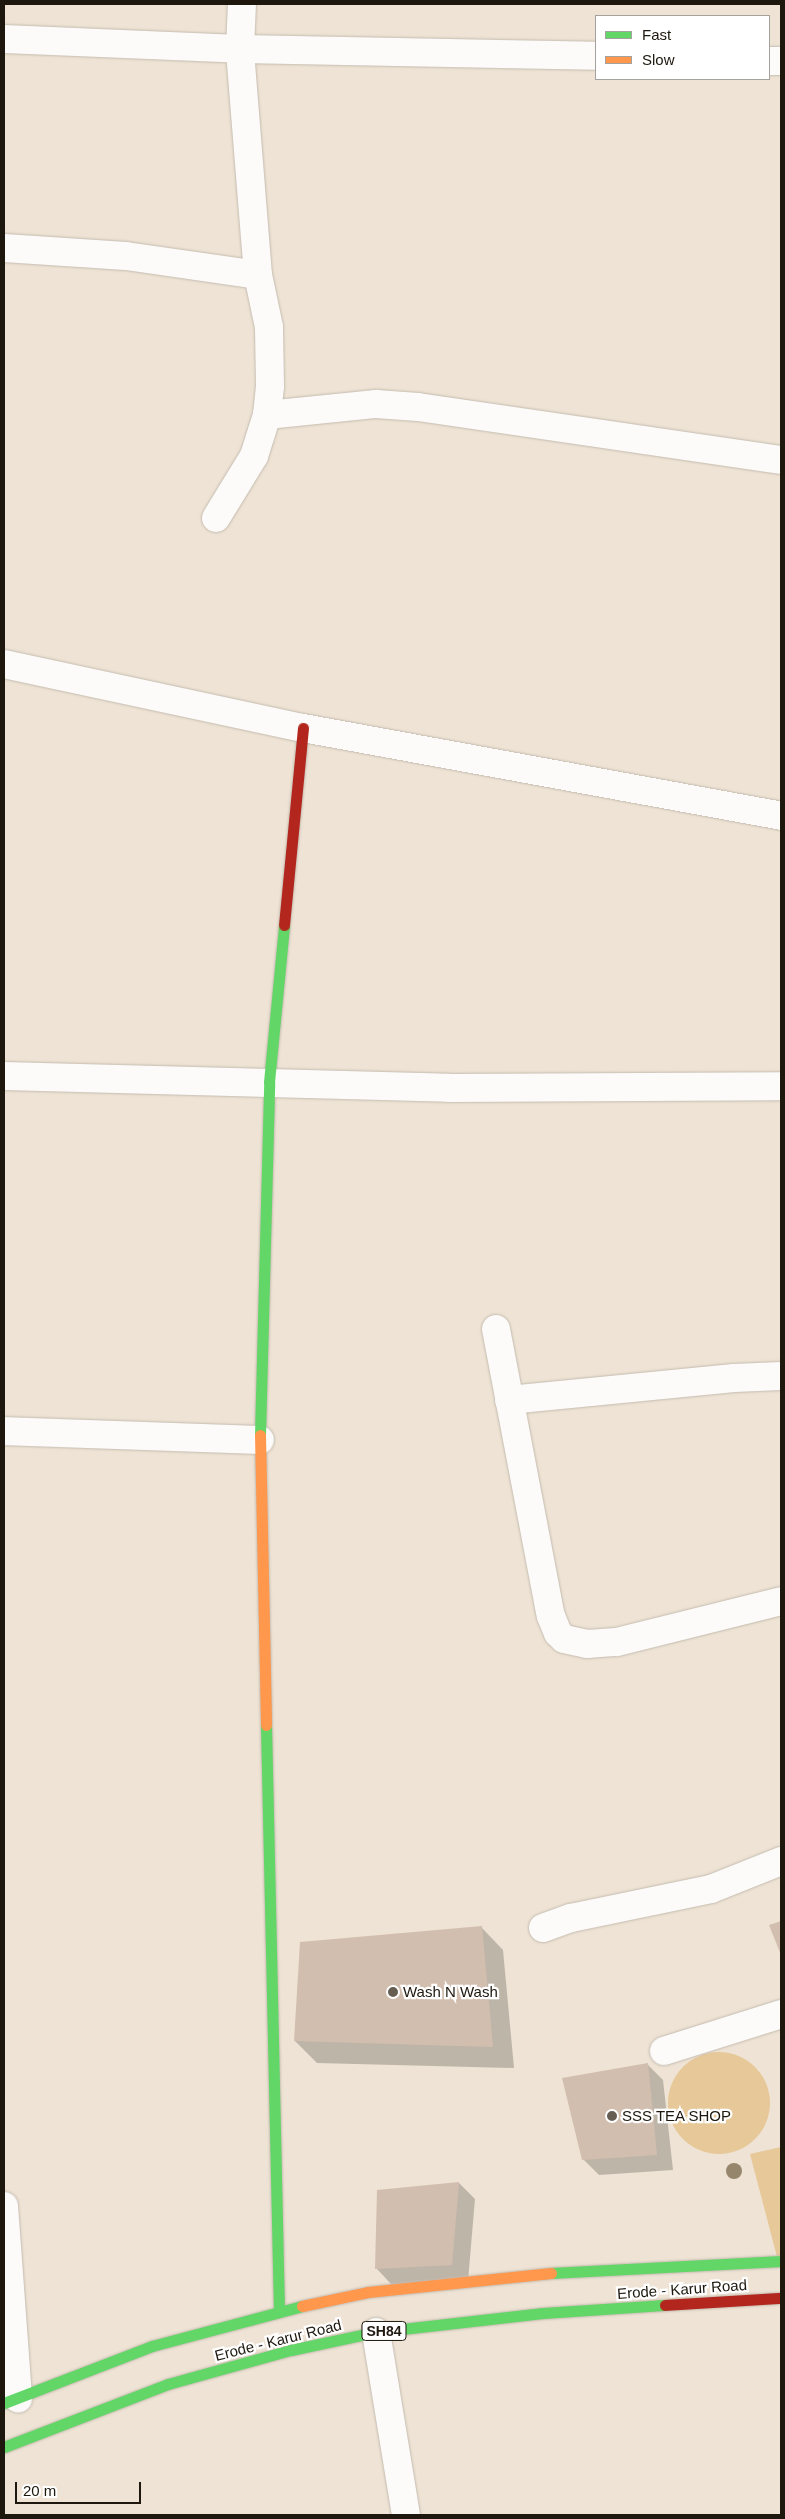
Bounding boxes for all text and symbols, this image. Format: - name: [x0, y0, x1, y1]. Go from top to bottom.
- legend: [595, 15, 770, 80]
- text: Fast: [642, 26, 671, 43]
- text: Slow: [642, 51, 675, 68]
- place label: Wash N Wash: [403, 1983, 498, 2001]
- marker: Wash N Wash: [387, 1986, 399, 1998]
- place label: SSS TEA SHOP: [622, 2107, 732, 2125]
- marker: SSS TEA SHOP: [606, 2110, 618, 2122]
- street label: Erode - Karur Road: [616, 2275, 748, 2303]
- street label: Erode - Karur Road: [213, 2316, 343, 2364]
- road number: SH84: [360, 2320, 408, 2342]
- scale bar: [18, 2472, 144, 2504]
- text: 20 m: [23, 2482, 56, 2499]

